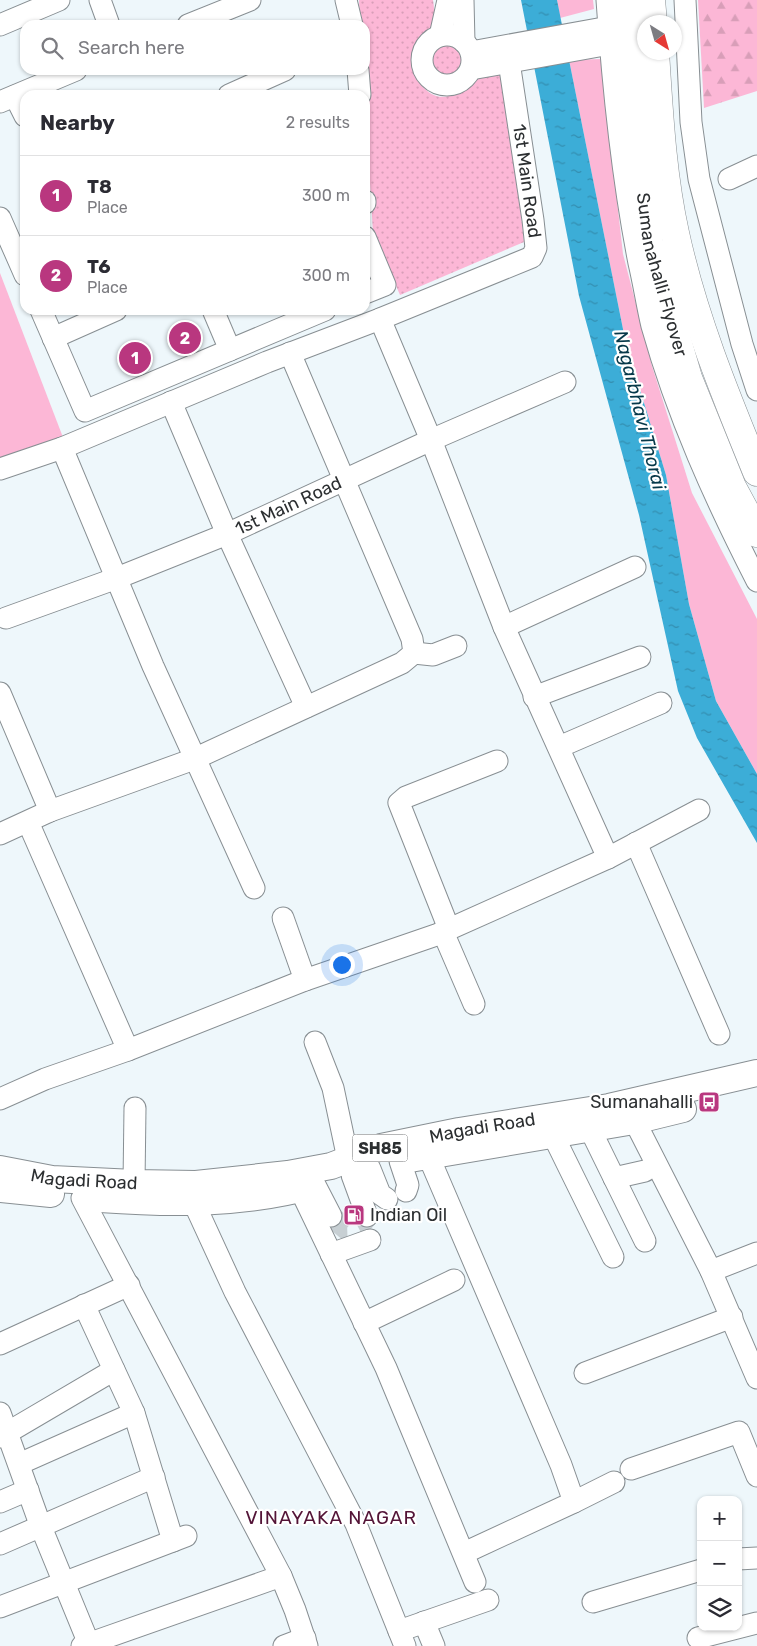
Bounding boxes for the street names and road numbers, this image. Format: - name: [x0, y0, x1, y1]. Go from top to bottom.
- street label: 1st Main Road: [508, 123, 546, 239]
- street label: Sumanahalli Flyover: [632, 191, 692, 359]
- street label: 1st Main Road: [232, 472, 345, 540]
- street label: Magadi Road: [427, 1108, 537, 1148]
- road number: SH85: [352, 1134, 408, 1162]
- street label: Magadi Road: [29, 1164, 138, 1194]

